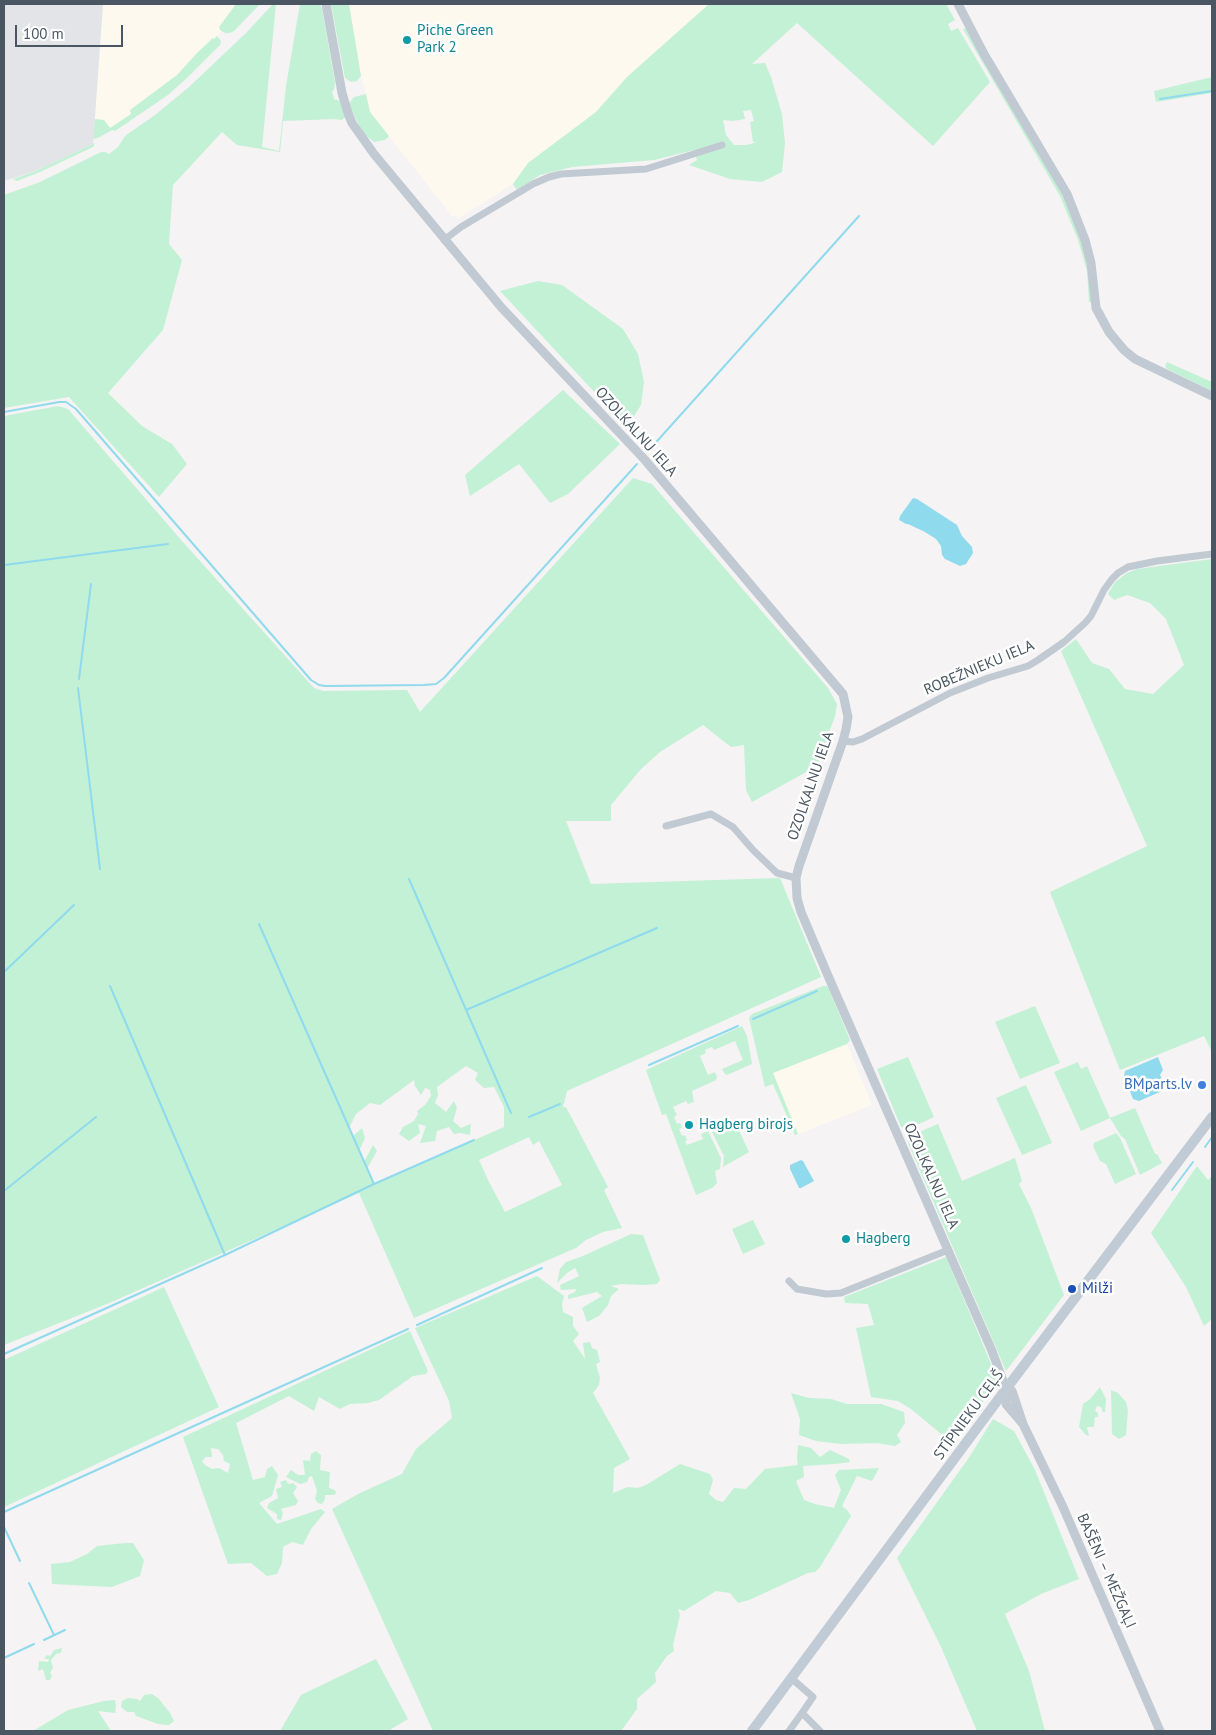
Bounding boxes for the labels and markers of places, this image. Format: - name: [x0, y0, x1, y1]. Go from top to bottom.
- place label: Piche Green Park 2: [417, 22, 494, 57]
- marker: Piche Green Park 2: [401, 34, 413, 46]
- place label: BMparts.lv: [1124, 1076, 1192, 1094]
- marker: BMparts.lv: [1196, 1079, 1208, 1091]
- place label: Hagberg birojs: [699, 1116, 793, 1134]
- marker: Hagberg birojs: [683, 1119, 695, 1131]
- place label: Hagberg: [856, 1230, 910, 1248]
- marker: Hagberg: [840, 1233, 852, 1245]
- place label: Milži: [1082, 1280, 1113, 1298]
- marker: Milži: [1066, 1283, 1078, 1295]

